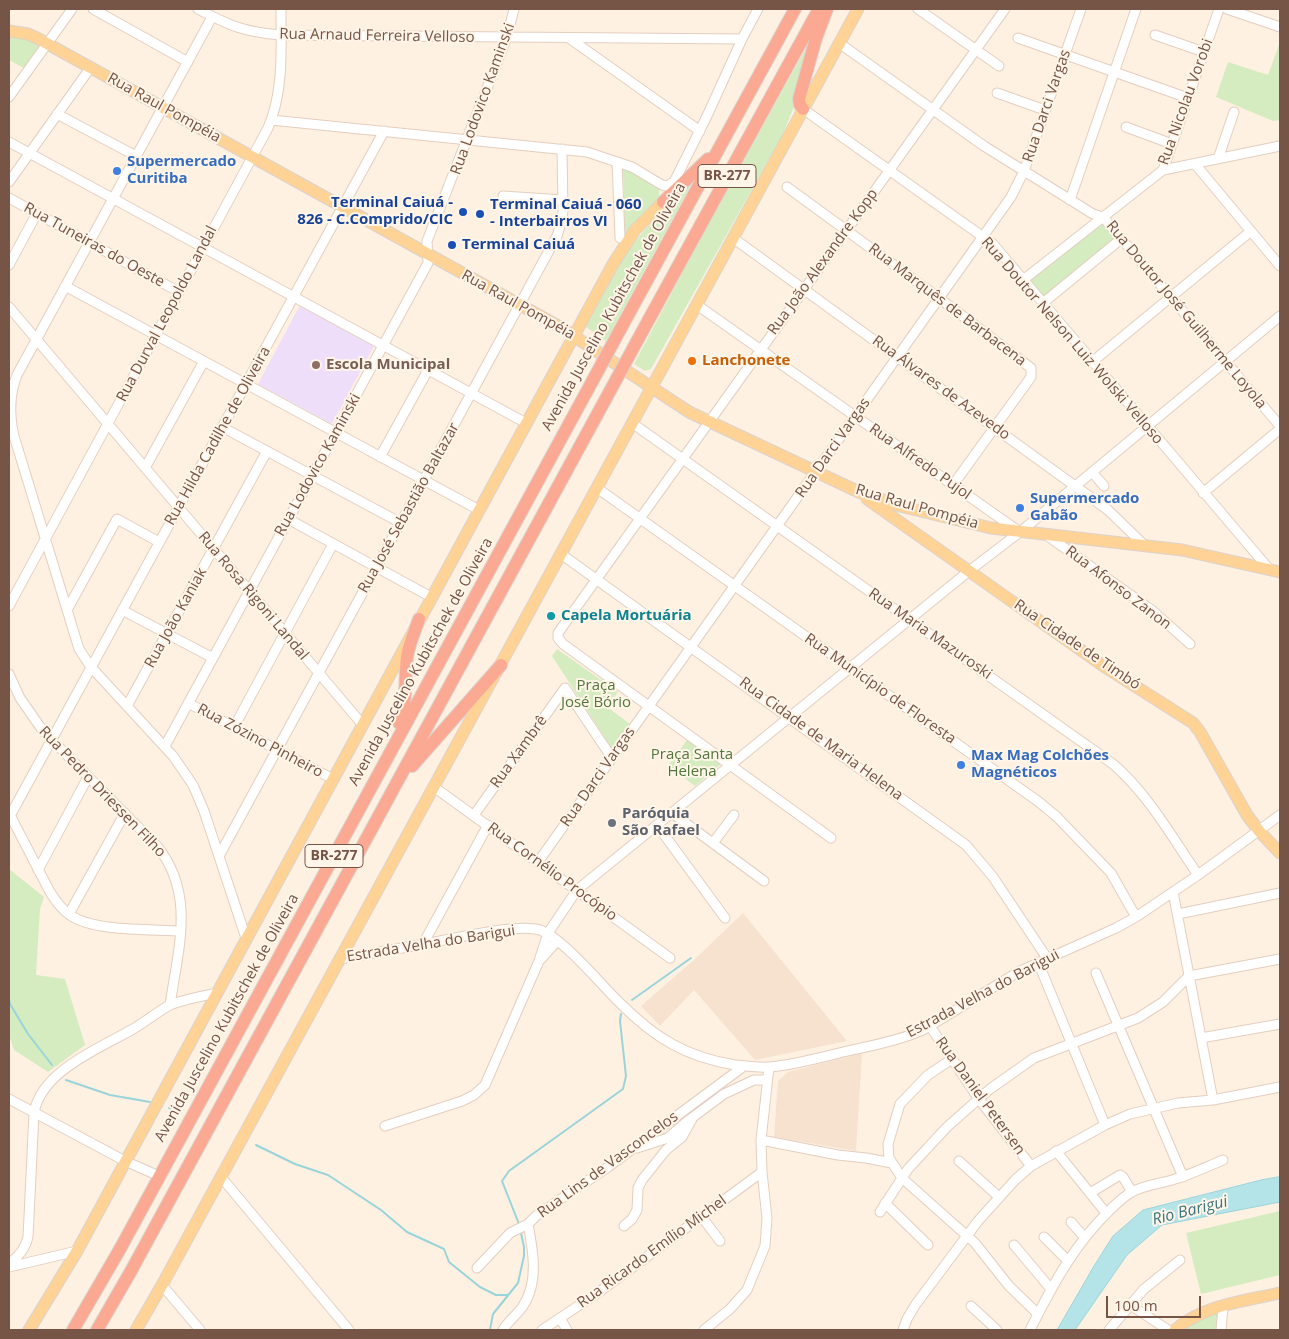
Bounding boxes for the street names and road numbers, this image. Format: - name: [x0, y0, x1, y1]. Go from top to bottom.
- street label: Rua Lodovico Kaminski: [447, 21, 519, 177]
- street label: Rua Arnaud Ferreira Velloso: [279, 25, 475, 47]
- street label: Rua Nicolau Vorobi: [1155, 36, 1217, 168]
- street label: Rua Darci Vargas: [1019, 47, 1075, 165]
- street label: Rua Raul Pompéia: [104, 69, 224, 147]
- road number: BR-277: [698, 165, 756, 188]
- street label: Avenida Juscelino Kubitschek de Oliveira: [538, 180, 690, 434]
- street label: Rua João Alexandre Kopp: [764, 185, 882, 339]
- street label: Rua Tuneiras do Oeste: [20, 199, 168, 291]
- street label: Rua Doutor José Guilherme Loyola: [1102, 217, 1270, 413]
- street label: Rua Durval Leopoldo Landal: [113, 223, 221, 405]
- street label: Rua Doutor Nelson Luiz Wolski Velloso: [977, 234, 1167, 448]
- street label: Rua Marquês de Barbacena: [865, 240, 1029, 370]
- street label: Rua Raul Pompéia: [458, 266, 578, 344]
- street label: Rua Álvares de Azevedo: [869, 332, 1013, 444]
- street label: Rua Hilda Cadilhe de Oliveira: [161, 343, 275, 529]
- street label: Rua Lodovico Kaminski: [271, 391, 365, 539]
- street label: Rua Darci Vargas: [792, 395, 874, 501]
- street label: Rua José Sebastião Baltazar: [355, 420, 463, 596]
- street label: Rua Alfredo Pujol: [865, 420, 975, 504]
- street label: Rua Raul Pompéia: [854, 481, 980, 533]
- street label: Rua Rosa Rigoni Landal: [194, 528, 312, 664]
- street label: Avenida Juscelino Kubitschek de Oliveira: [345, 535, 497, 789]
- street label: Rua Afonso Zanon: [1062, 542, 1174, 634]
- street label: Rua João Kaniak: [141, 565, 211, 671]
- street label: Rua Maria Mazuroski: [865, 585, 995, 683]
- street label: Rua Cidade de Timbó: [1010, 596, 1144, 694]
- street label: Rua Município de Floresta: [801, 630, 959, 748]
- street label: Rua Cidade de Maria Helena: [736, 674, 906, 804]
- street label: Rua Zózino Pinheiro: [194, 700, 326, 782]
- street label: Rua Xambrê: [487, 712, 551, 792]
- street label: Rua Pedro Driessen Filho: [35, 723, 169, 861]
- street label: Rua Darci Vargas: [557, 724, 639, 830]
- street label: Rua Cornélio Procópio: [484, 819, 620, 925]
- road number: BR-277: [305, 844, 363, 868]
- street label: Avenida Juscelino Kubitschek de Oliveira: [151, 891, 303, 1145]
- street label: Estrada Velha do Barigui: [345, 922, 517, 966]
- street label: Estrada Velha do Barigui: [904, 946, 1062, 1042]
- street label: Rua Daniel Petersen: [931, 1034, 1029, 1158]
- street label: Rua Lins de Vasconcelos: [534, 1108, 682, 1222]
- street label: Rua Ricardo Emílio Michel: [574, 1192, 730, 1312]

